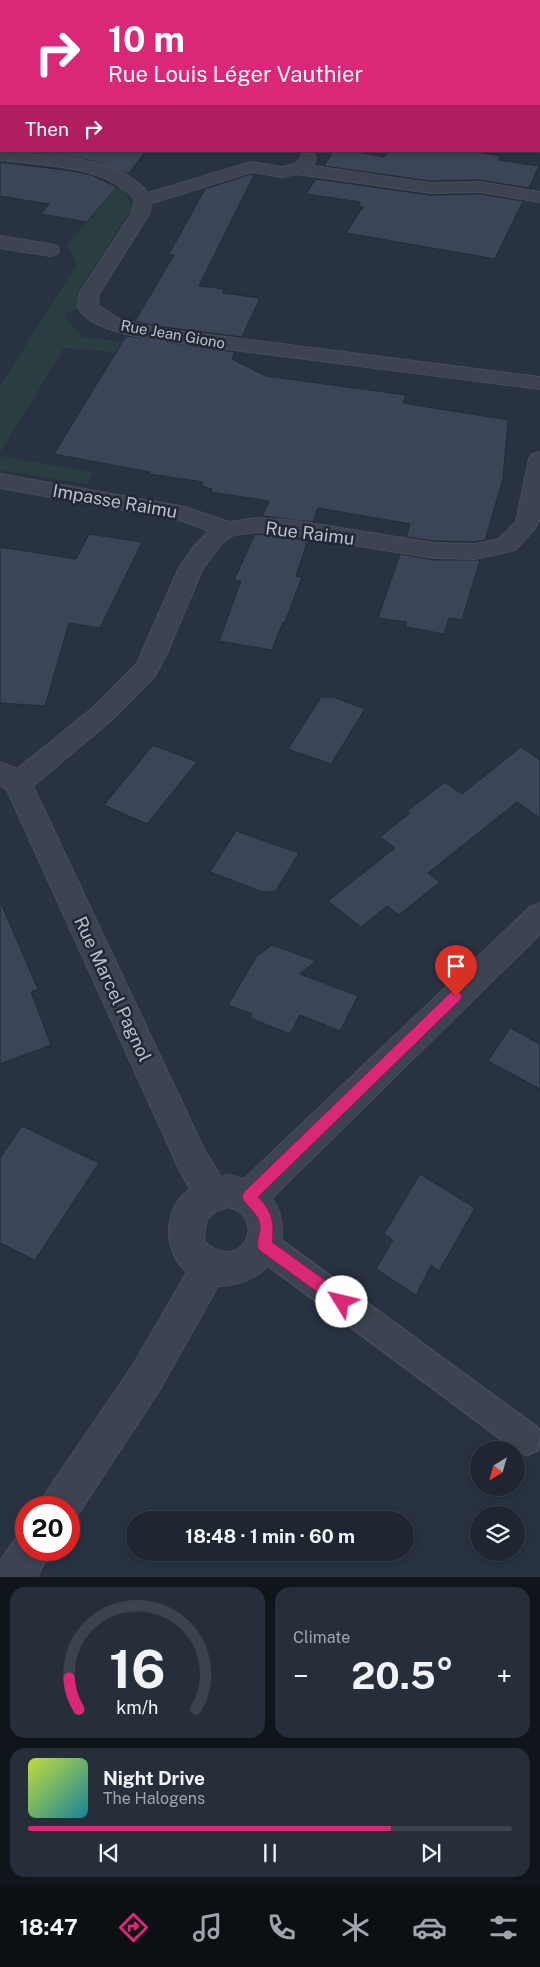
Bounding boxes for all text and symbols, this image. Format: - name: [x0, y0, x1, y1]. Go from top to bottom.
- text: 10 m: [108, 19, 185, 60]
- icon: right: [25, 20, 90, 85]
- text: Rue Louis Léger Vauthier: [108, 61, 363, 87]
- icon: right: [79, 115, 107, 143]
- text: Then: [25, 118, 69, 140]
- street label: Rue Jean Giono: [119, 316, 227, 352]
- street label: Impasse Raimu: [51, 480, 179, 522]
- street label: Rue Raimu: [264, 517, 356, 549]
- street label: Rue Marcel Pagnol: [70, 913, 156, 1065]
- pin: [435, 945, 477, 996]
- icon: arrive: [442, 952, 470, 980]
- position arrow: [315, 1275, 367, 1327]
- north arrow: [470, 1441, 525, 1496]
- map controls: [470, 1441, 525, 1561]
- speed limit sign: 20: [15, 1496, 80, 1561]
- button: layers: [470, 1506, 525, 1561]
- text: 18:48 · 1 min · 60 m: [185, 1525, 355, 1547]
- text: Climate: [293, 1628, 350, 1647]
- text: 16: [109, 1639, 166, 1700]
- text: 20.5°: [351, 1653, 454, 1698]
- text: −: [293, 1659, 309, 1692]
- text: +: [496, 1659, 512, 1692]
- text: km/h: [116, 1697, 159, 1718]
- text: Night Drive: [103, 1767, 205, 1789]
- text: The Halogens: [103, 1789, 205, 1808]
- icon: previous: [95, 1839, 123, 1867]
- icon: pause: [256, 1839, 284, 1867]
- icon: next: [417, 1839, 445, 1867]
- icon: directions: [116, 1910, 151, 1945]
- icon: music: [190, 1910, 225, 1945]
- icon: phone: [264, 1910, 299, 1945]
- icon: climate: [338, 1910, 373, 1945]
- icon: car: [412, 1910, 447, 1945]
- icon: filters: [486, 1910, 521, 1945]
- text: 18:47: [19, 1914, 78, 1940]

